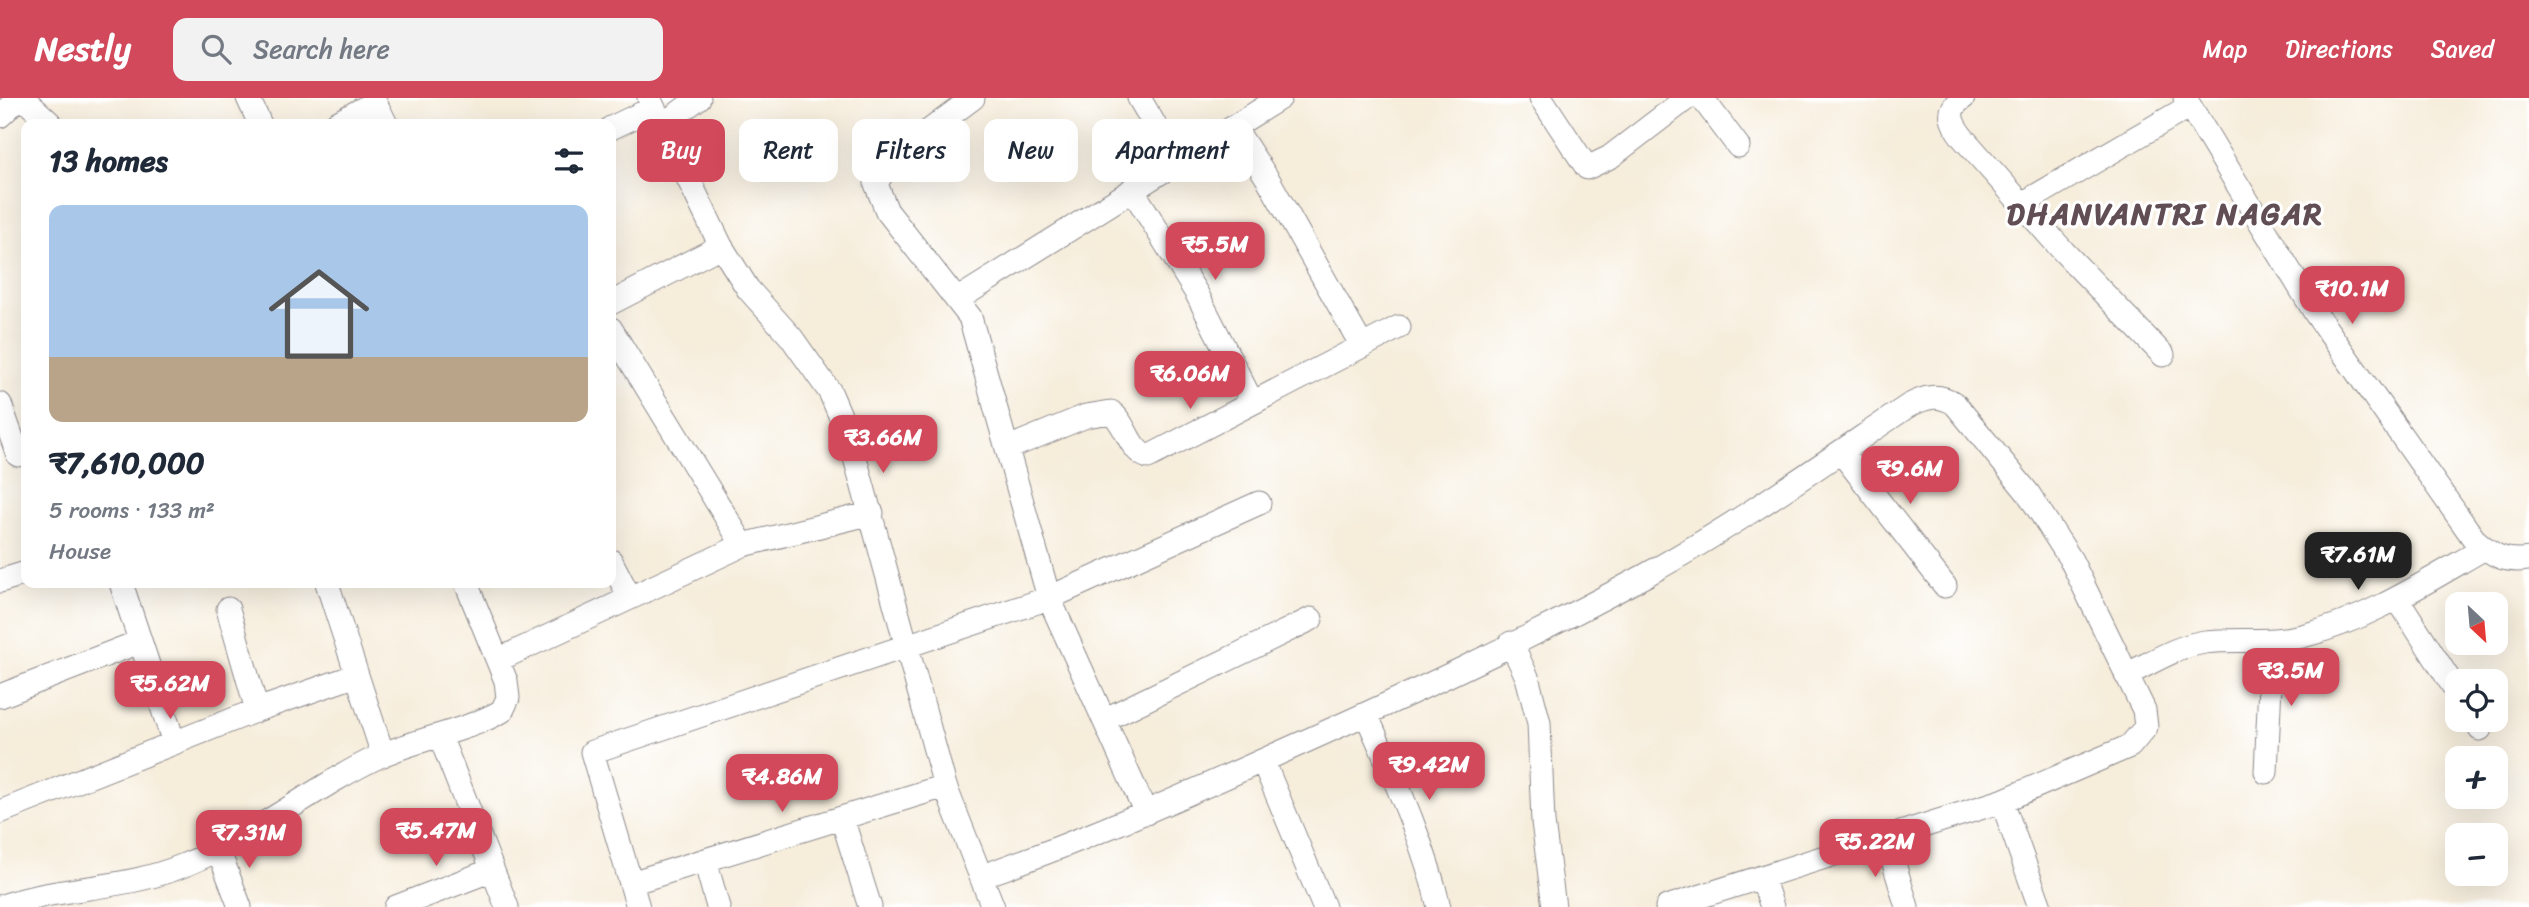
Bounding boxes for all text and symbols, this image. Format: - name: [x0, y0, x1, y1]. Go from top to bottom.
- search box: [173, 18, 663, 81]
- text: Nestly: [35, 20, 131, 78]
- text: Search here: [253, 26, 390, 72]
- text: Map: [2203, 28, 2247, 70]
- text: Directions: [2285, 28, 2393, 70]
- text: Saved: [2431, 28, 2494, 70]
- icon: search: [197, 30, 235, 68]
- chip: Buy: [637, 119, 725, 182]
- chip: Rent: [739, 119, 838, 182]
- chip: Filters: [852, 119, 970, 182]
- chip: New: [984, 119, 1078, 182]
- chip: Apartment: [1092, 119, 1253, 182]
- text: 13 homes: [49, 134, 168, 188]
- icon: filters: [550, 142, 588, 180]
- district label: DHANVANTRI NAGAR: [2006, 187, 2324, 241]
- pin: ₹5.5M: [1166, 222, 1264, 282]
- text: ₹5.5M: [1182, 224, 1248, 265]
- icon: home: [256, 251, 382, 377]
- pin: ₹10.1M: [2295, 266, 2409, 326]
- text: ₹10.1M: [2316, 268, 2388, 309]
- pin: ₹6.06M: [1133, 352, 1247, 411]
- text: ₹6.06M: [1150, 353, 1230, 394]
- pin: ₹3.66M: [826, 416, 940, 475]
- text: ₹3.66M: [844, 417, 922, 458]
- text: ₹7,610,000: [49, 436, 205, 490]
- pin: ₹9.6M: [1861, 446, 1959, 506]
- text: ₹9.6M: [1877, 448, 1943, 489]
- text: 5 rooms · 133 m²: [49, 490, 215, 531]
- text: House: [49, 531, 111, 572]
- pin: ₹7.61M: [2301, 532, 2415, 592]
- text: ₹7.61M: [2321, 534, 2395, 575]
- north arrow: [2445, 592, 2508, 654]
- map controls: [2445, 592, 2508, 886]
- pin: ₹3.5M: [2242, 648, 2340, 708]
- text: ₹3.5M: [2258, 650, 2324, 691]
- pin: ₹5.62M: [113, 662, 227, 721]
- text: ₹5.62M: [131, 663, 209, 704]
- button: locate: [2445, 669, 2508, 732]
- pin: ₹9.42M: [1372, 742, 1486, 802]
- text: ₹9.42M: [1389, 744, 1469, 785]
- button: +: [2445, 746, 2508, 809]
- pin: ₹4.86M: [725, 754, 839, 814]
- text: ₹4.86M: [742, 756, 822, 797]
- pin: ₹5.47M: [379, 808, 493, 868]
- pin: ₹7.31M: [192, 810, 306, 870]
- text: ₹5.47M: [396, 810, 476, 851]
- text: ₹7.31M: [212, 812, 286, 853]
- pin: ₹5.22M: [1818, 820, 1932, 879]
- text: ₹5.22M: [1835, 821, 1915, 862]
- button: −: [2445, 823, 2508, 886]

